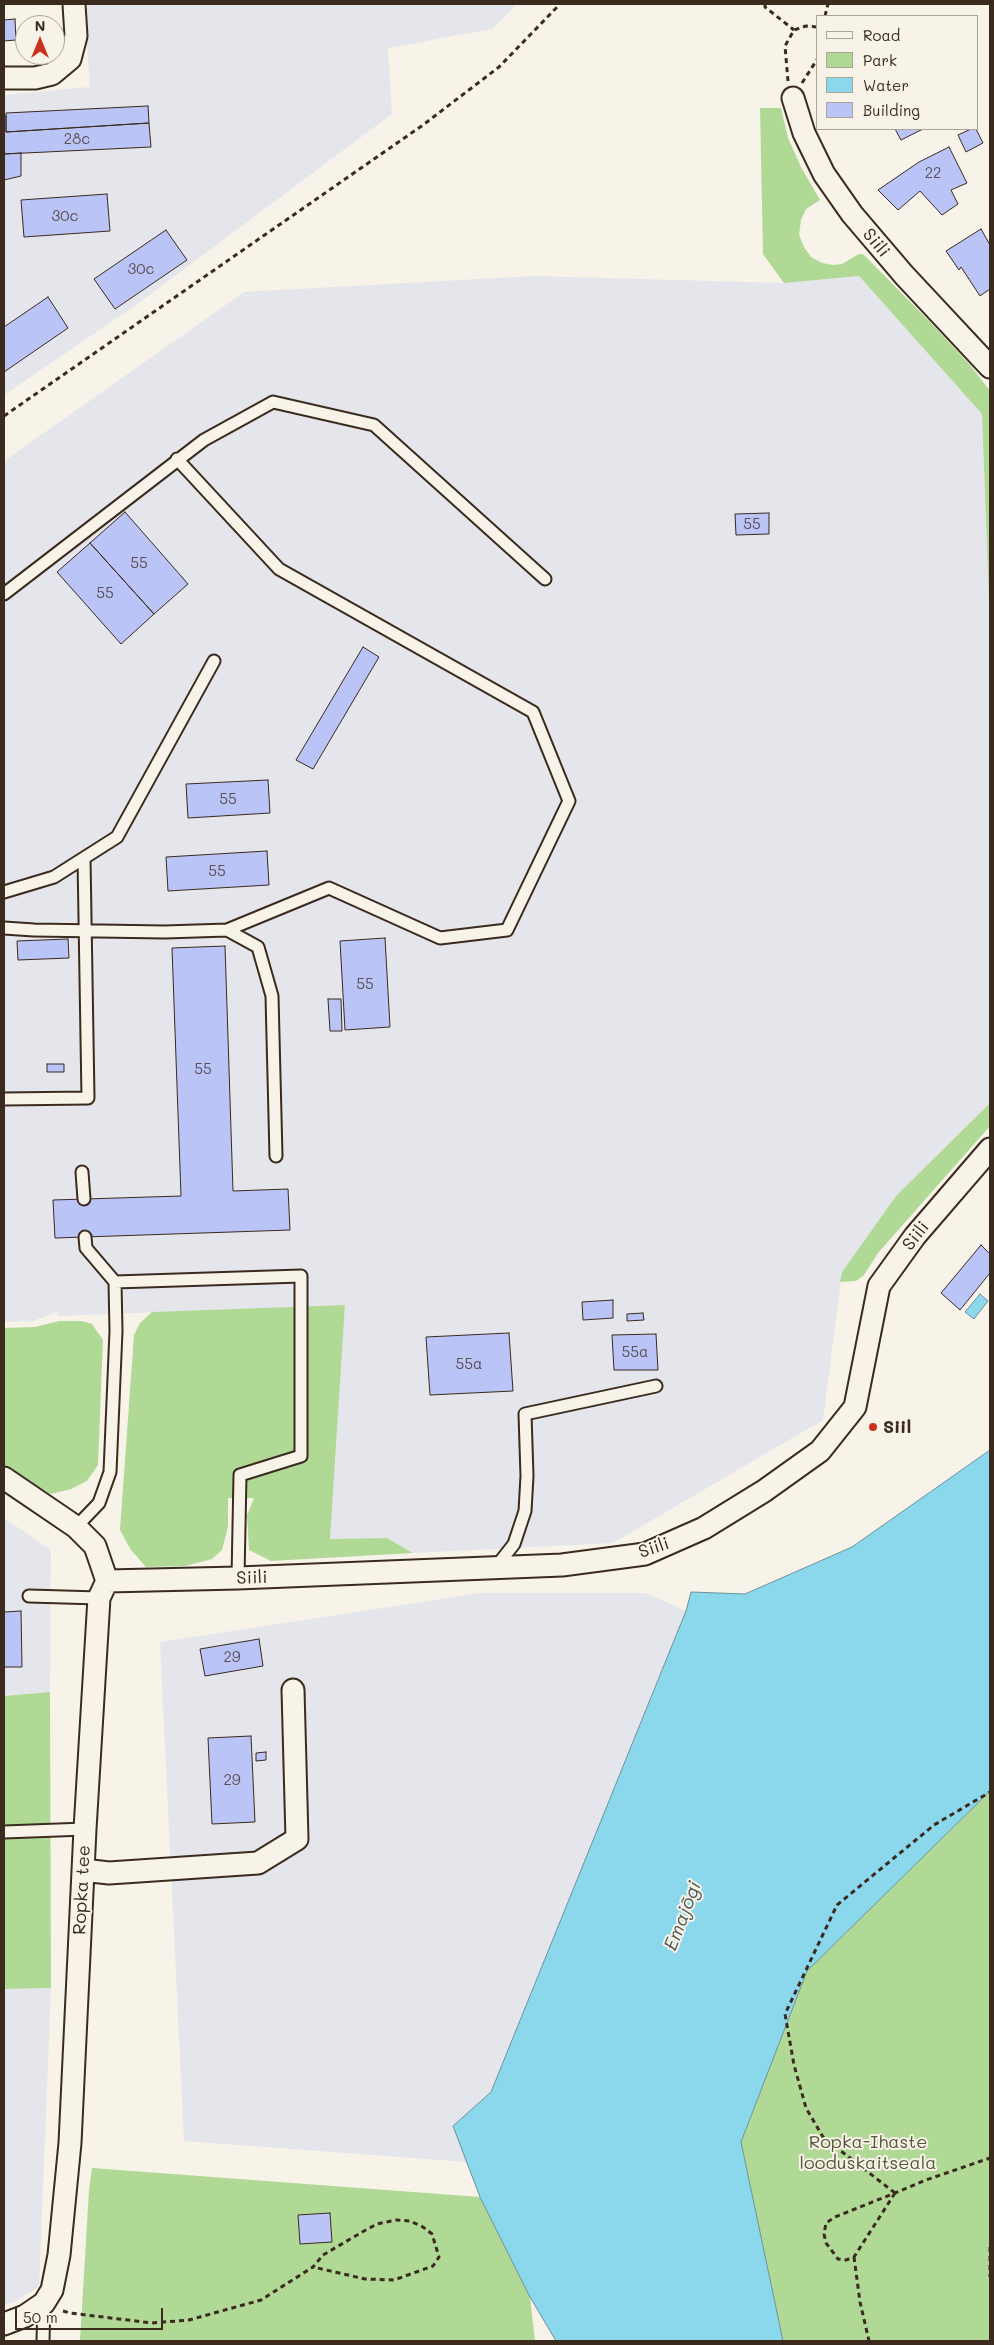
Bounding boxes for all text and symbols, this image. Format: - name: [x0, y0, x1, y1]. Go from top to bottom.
- north arrow: [15, 15, 65, 65]
- legend: [816, 15, 979, 130]
- text: N: [35, 16, 45, 35]
- text: Road: [863, 25, 900, 45]
- text: Park: [863, 50, 897, 70]
- text: Water: [863, 75, 909, 95]
- text: Building: [863, 100, 920, 120]
- house number: 28c: [64, 130, 90, 148]
- house number: 22: [925, 164, 941, 182]
- house number: 30c: [52, 207, 78, 225]
- street label: Siili: [858, 224, 894, 262]
- house number: 30c: [128, 260, 154, 278]
- house number: 55: [743, 515, 761, 533]
- house number: 55: [130, 554, 148, 572]
- house number: 55: [96, 584, 114, 602]
- house number: 55: [219, 790, 237, 808]
- house number: 55: [208, 862, 226, 880]
- house number: 55: [356, 975, 374, 993]
- house number: 55: [194, 1060, 212, 1078]
- street label: Siili: [898, 1217, 934, 1255]
- house number: 55a: [622, 1343, 648, 1361]
- house number: 55a: [456, 1355, 482, 1373]
- place label: Siil: [883, 1416, 911, 1438]
- marker: Siil: [867, 1421, 879, 1433]
- street label: Siili: [636, 1533, 672, 1563]
- street label: Siili: [236, 1567, 268, 1589]
- house number: 29: [223, 1648, 241, 1666]
- house number: 29: [223, 1771, 241, 1789]
- street label: Ropka tee: [69, 1844, 95, 1936]
- water label: Emajõgi: [659, 1878, 707, 1954]
- park label: Ropka-Ihaste looduskaitseala: [800, 2131, 936, 2174]
- scale bar: [18, 2298, 165, 2330]
- text: 50 m: [23, 2307, 58, 2327]

